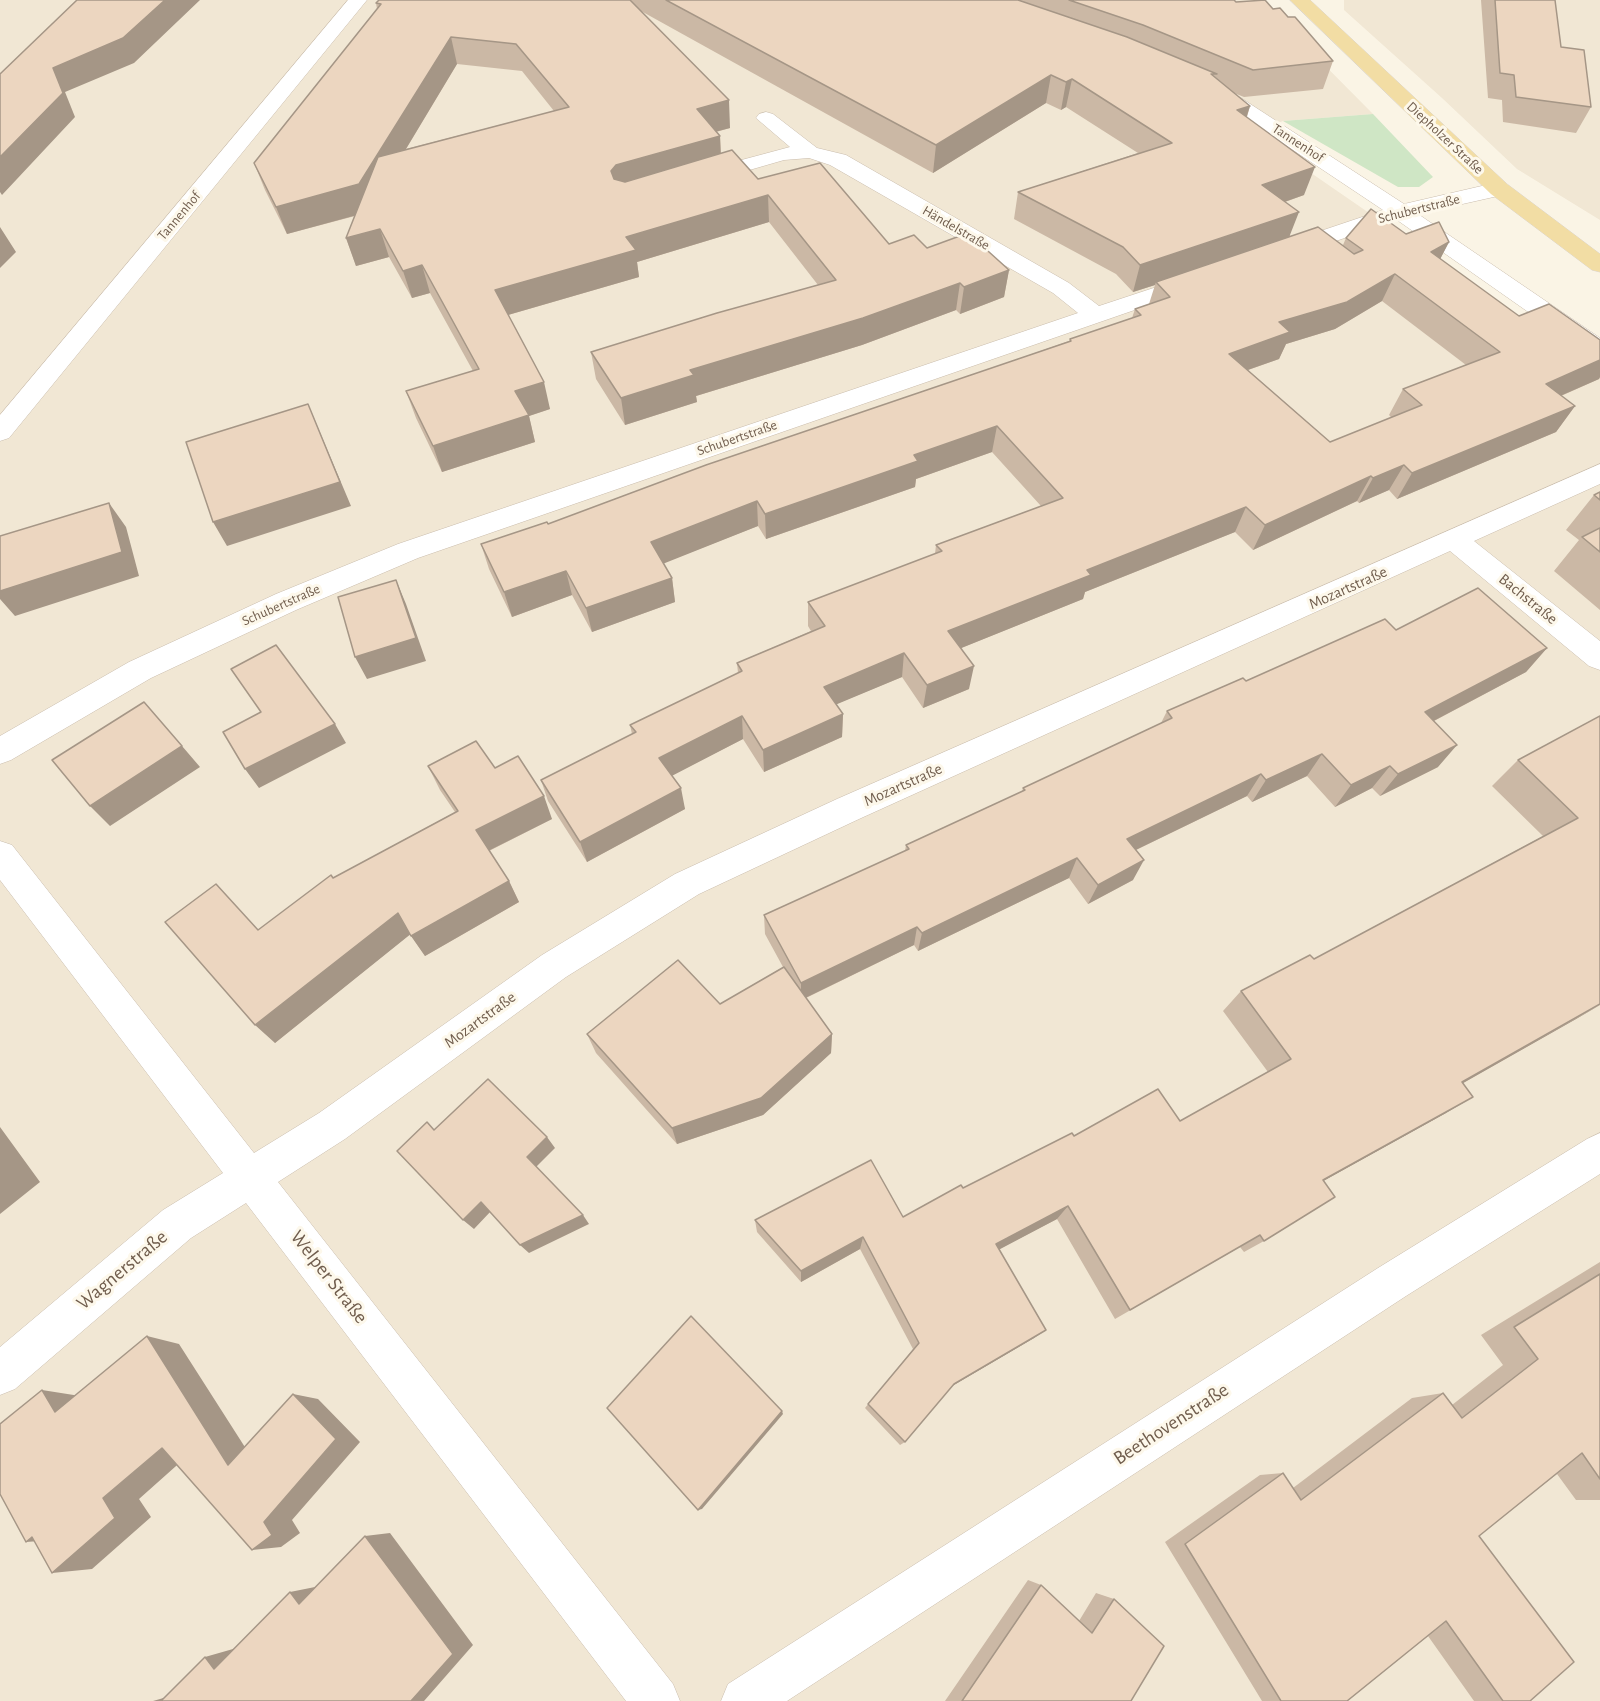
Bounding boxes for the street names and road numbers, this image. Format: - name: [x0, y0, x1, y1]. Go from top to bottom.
- street label: Diepholzer Straße: [1403, 98, 1487, 178]
- street label: Tannenhof: [1269, 120, 1327, 166]
- street label: Tannenhof: [154, 188, 204, 244]
- street label: Schubertstraße: [1376, 191, 1462, 227]
- street label: Händelstraße: [919, 202, 993, 254]
- street label: Schubertstraße: [695, 416, 779, 460]
- street label: Mozartstraße: [1306, 562, 1390, 614]
- street label: Bachstraße: [1495, 569, 1561, 629]
- street label: Schubertstraße: [239, 580, 323, 630]
- street label: Mozartstraße: [861, 759, 945, 811]
- street label: Mozartstraße: [441, 988, 519, 1052]
- street label: Wagnerstraße: [72, 1225, 172, 1315]
- street label: Welper Straße: [285, 1226, 373, 1328]
- street label: Beethovenstraße: [1109, 1378, 1233, 1470]

